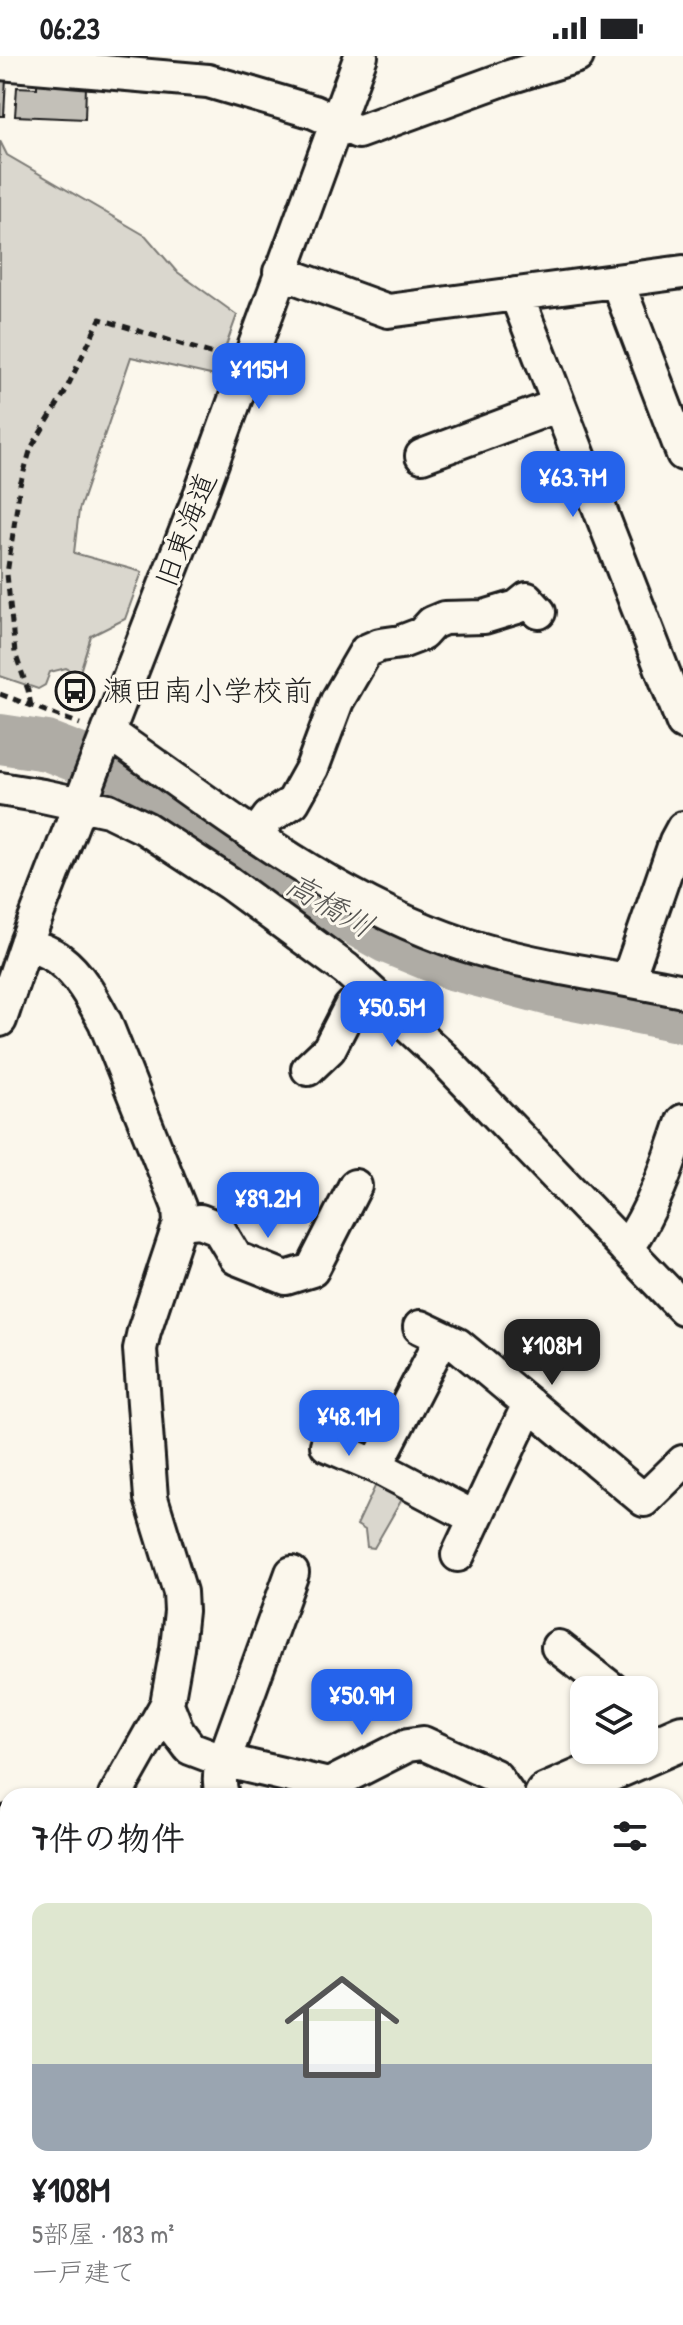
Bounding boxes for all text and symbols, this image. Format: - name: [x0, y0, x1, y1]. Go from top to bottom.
- text: 06:23: [40, 8, 100, 48]
- pin: ¥115M: [203, 343, 315, 411]
- text: ¥115M: [230, 351, 288, 386]
- pin: ¥63.7M: [508, 451, 638, 519]
- text: ¥63.7M: [539, 459, 607, 494]
- street label: 旧東海道: [145, 466, 225, 593]
- bus stop icon: 瀬田南小学校前: [54, 670, 96, 712]
- place label: 瀬田南小学校前: [103, 670, 313, 710]
- water label: 高橋川: [278, 862, 383, 947]
- pin: ¥50.5M: [327, 981, 457, 1049]
- text: ¥50.5M: [359, 989, 425, 1024]
- pin: ¥89.2M: [203, 1172, 333, 1240]
- text: ¥89.2M: [235, 1180, 301, 1215]
- pin: ¥108M: [496, 1319, 608, 1387]
- text: ¥108M: [522, 1327, 582, 1362]
- pin: ¥48.1M: [284, 1390, 414, 1458]
- text: ¥48.1M: [317, 1398, 381, 1433]
- pin: ¥50.9M: [297, 1669, 427, 1737]
- map controls: [570, 1676, 658, 1764]
- button: layers: [570, 1676, 658, 1764]
- text: ¥50.9M: [329, 1677, 395, 1712]
- icon: filters: [608, 1814, 652, 1858]
- text: 7件の物件: [32, 1815, 185, 1861]
- icon: home: [270, 1955, 414, 2099]
- text: ¥108M: [32, 2167, 110, 2213]
- text: 5部屋 · 183 m²: [32, 2216, 174, 2251]
- text: 一戸建て: [32, 2254, 136, 2289]

